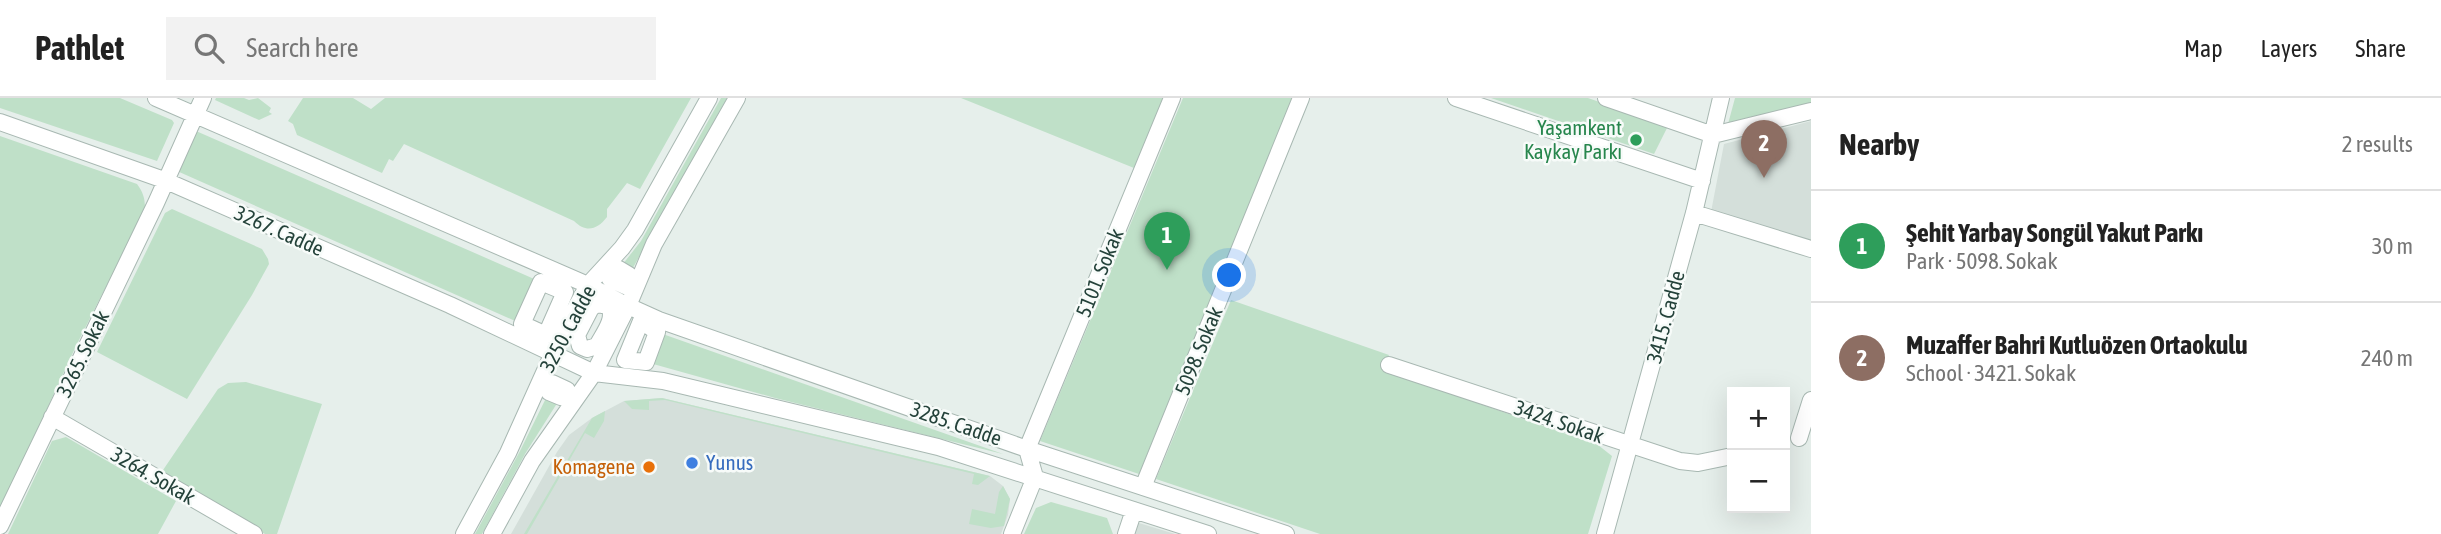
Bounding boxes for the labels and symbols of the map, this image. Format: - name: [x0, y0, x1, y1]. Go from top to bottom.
- place label: Yaşamkent Kaykay Parkı: [1524, 115, 1622, 163]
- pin: 2: [1741, 120, 1787, 178]
- marker: Yaşamkent Kaykay Parkı: [1628, 132, 1644, 148]
- street label: 3267. Cadde: [231, 200, 328, 260]
- pin: 1: [1144, 212, 1190, 270]
- street label: 5101. Sokak: [1071, 225, 1128, 320]
- your location: [1212, 258, 1246, 292]
- street label: 3415. Cadde: [1641, 268, 1689, 366]
- street label: 3250. Cadde: [534, 281, 600, 376]
- street label: 5098. Sokak: [1170, 303, 1227, 398]
- street label: 3265. Sokak: [51, 306, 113, 401]
- street label: 3424. Sokak: [1511, 395, 1607, 448]
- street label: 3285. Cadde: [908, 396, 1005, 450]
- street label: 3264. Sokak: [107, 441, 200, 509]
- place label: Yunus: [706, 450, 753, 474]
- place label: Komagene: [553, 454, 635, 478]
- marker: Yunus: [684, 455, 700, 471]
- marker: Komagene: [641, 459, 657, 475]

